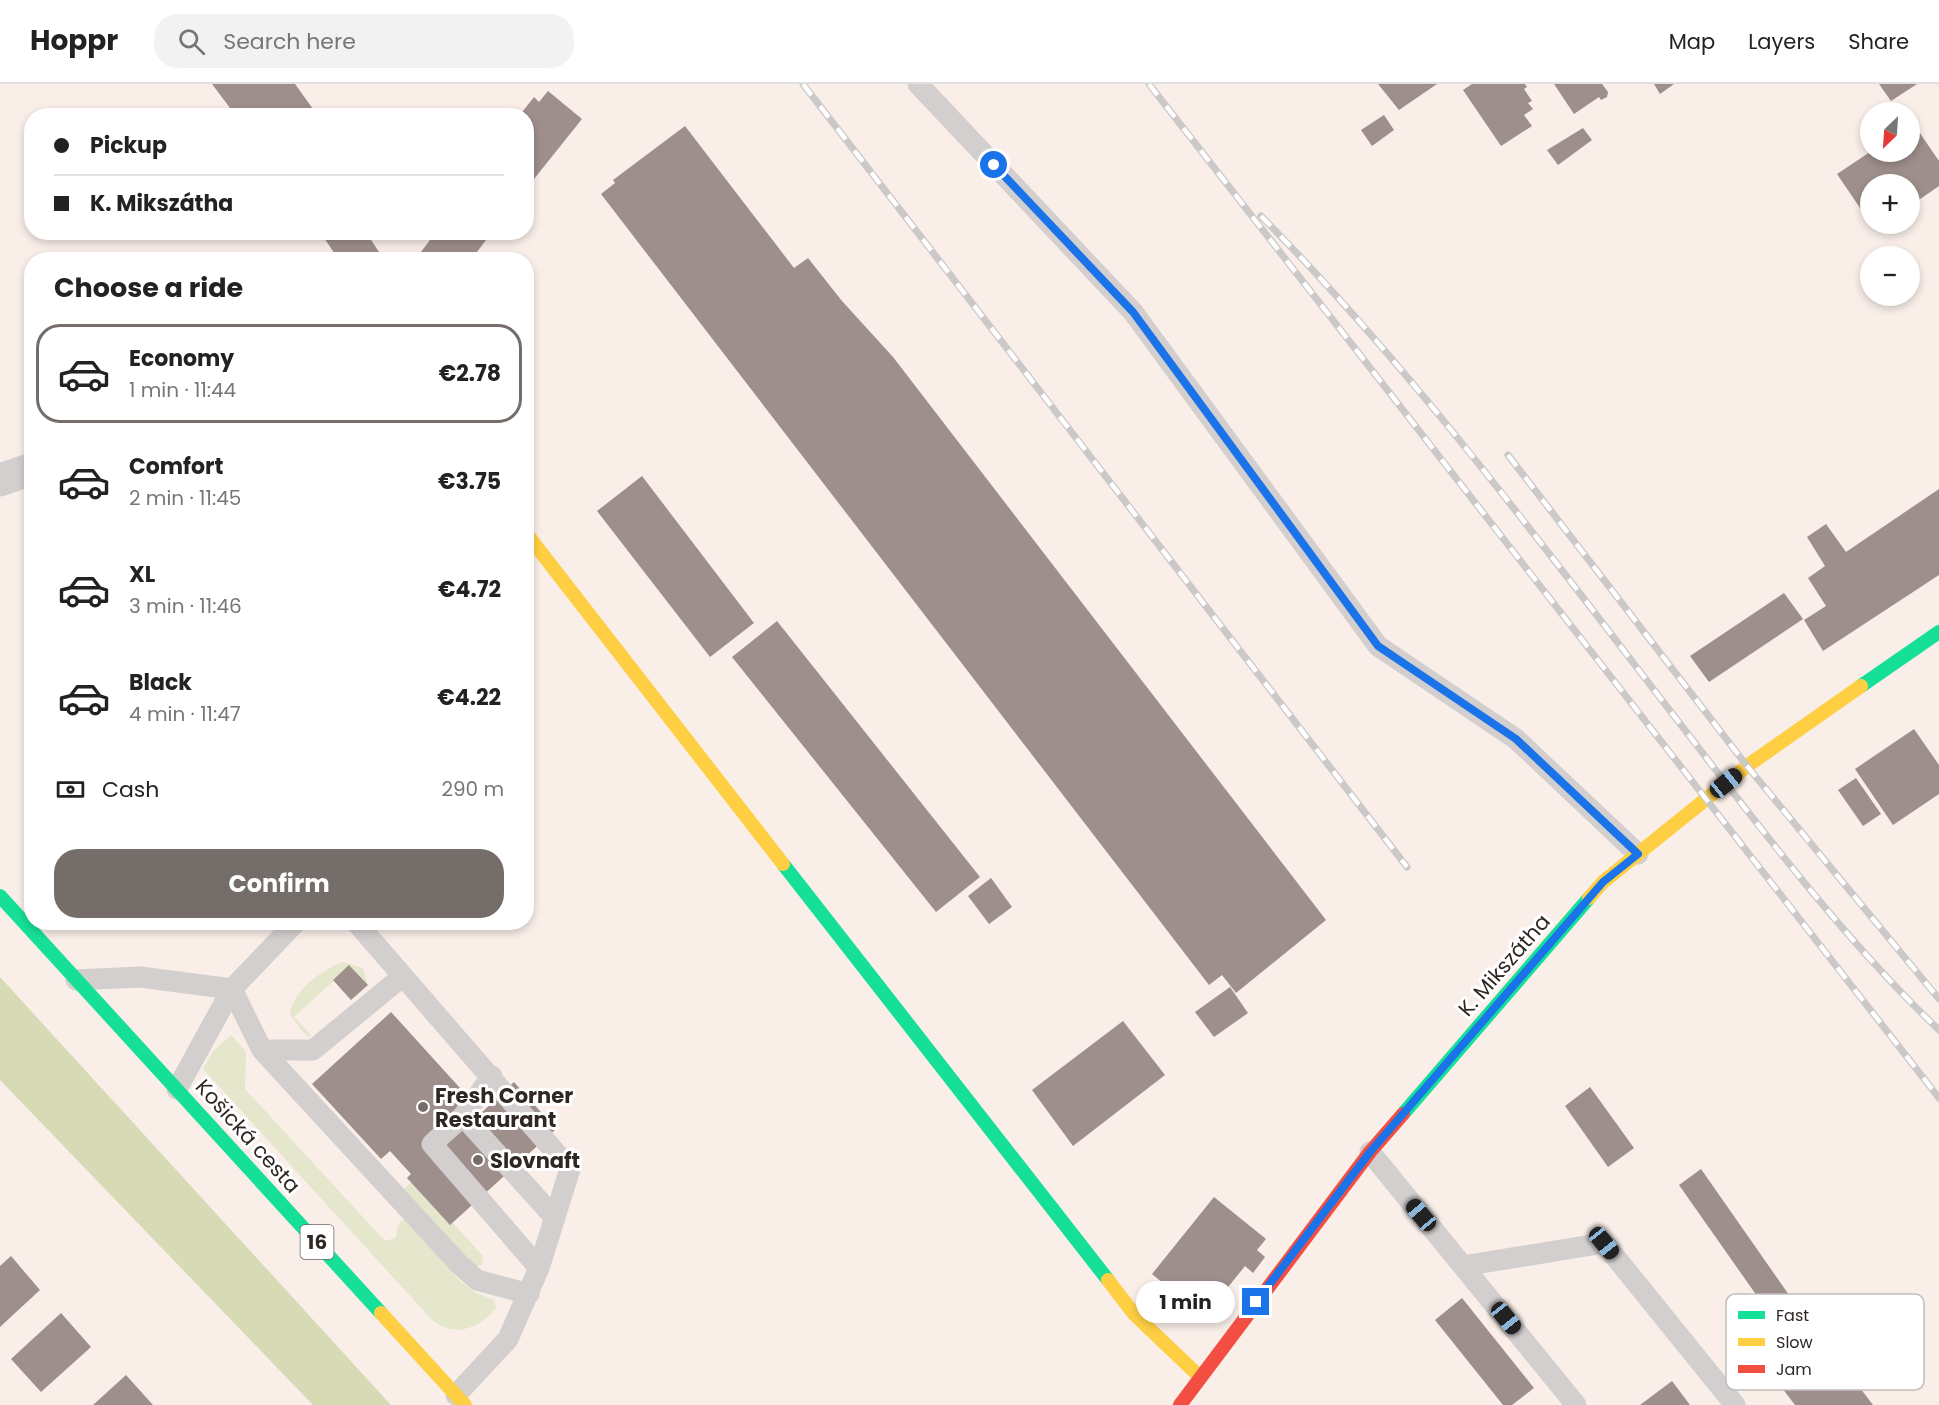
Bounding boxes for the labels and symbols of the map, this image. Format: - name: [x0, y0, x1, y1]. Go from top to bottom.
- north arrow: [1860, 102, 1920, 162]
- route start: [980, 151, 1007, 178]
- car: [1706, 765, 1746, 801]
- street label: K. Mikszátha: [1452, 908, 1556, 1022]
- street label: Košická cesta: [189, 1073, 307, 1199]
- place label: Fresh Corner Restaurant: [435, 1081, 573, 1134]
- marker: Fresh Corner Restaurant: [416, 1100, 430, 1114]
- place label: Slovnaft: [490, 1146, 580, 1175]
- marker: Slovnaft: [471, 1153, 485, 1167]
- car: [1403, 1195, 1439, 1235]
- car: [1586, 1223, 1622, 1263]
- road number: 16: [300, 1225, 334, 1259]
- callout: 1 min: [1136, 1281, 1235, 1323]
- route end: [1242, 1288, 1269, 1315]
- legend: [1726, 1294, 1924, 1390]
- car: [1488, 1298, 1524, 1338]
- text: Fast: [1776, 1304, 1809, 1327]
- text: Slow: [1776, 1331, 1813, 1354]
- text: Jam: [1776, 1358, 1812, 1381]

